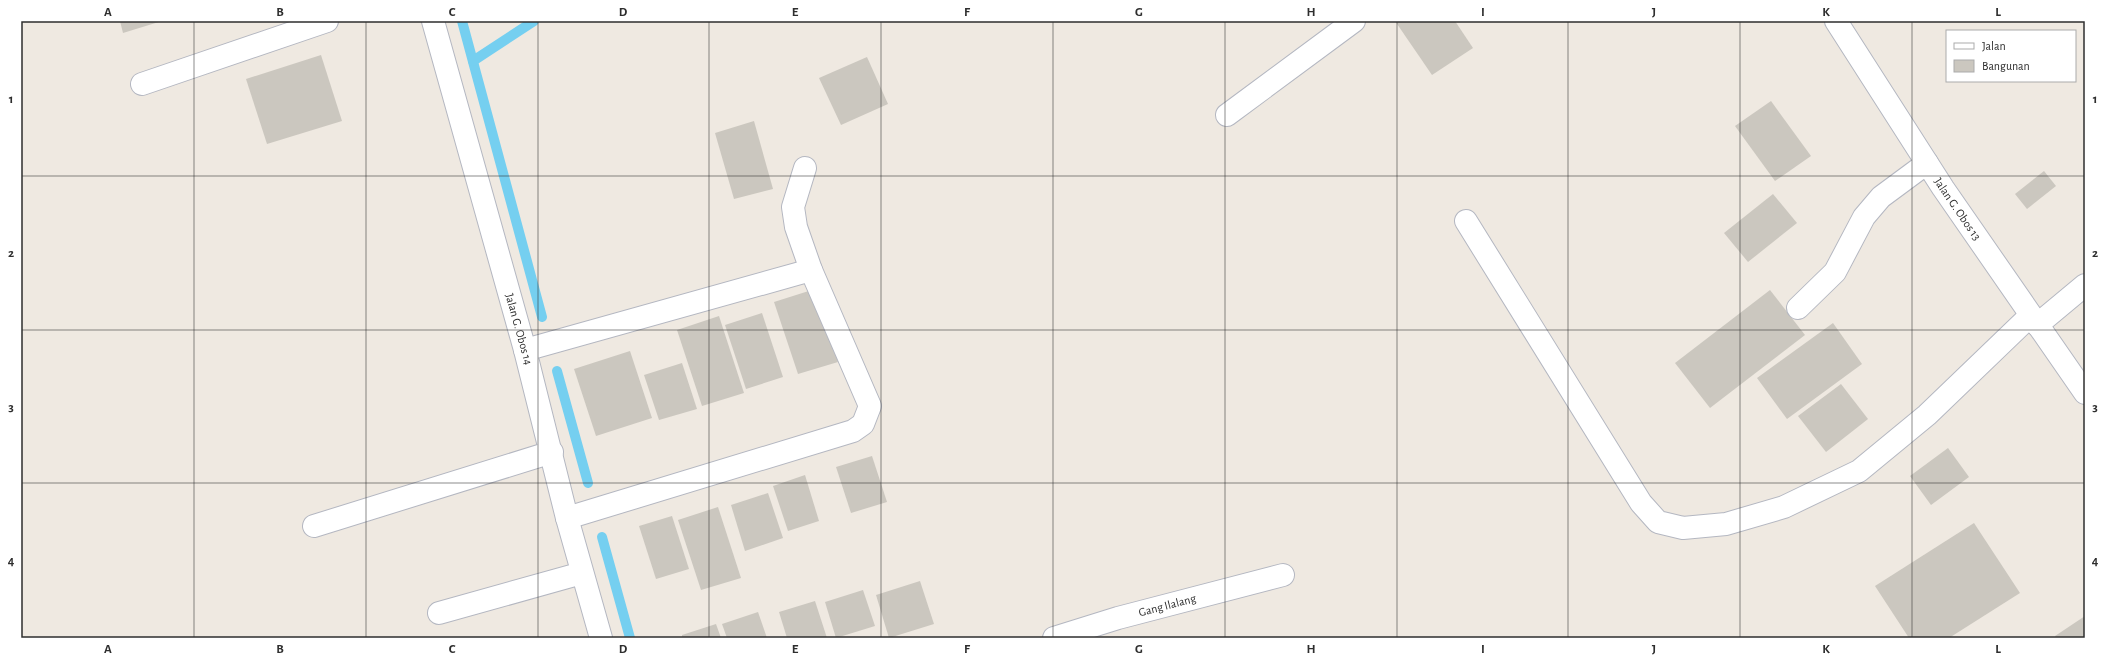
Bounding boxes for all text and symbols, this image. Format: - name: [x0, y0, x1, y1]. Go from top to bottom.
- text: A: [104, 6, 112, 19]
- text: B: [276, 6, 284, 19]
- text: C: [449, 6, 456, 19]
- text: D: [619, 6, 628, 19]
- text: E: [792, 6, 799, 19]
- text: F: [964, 6, 971, 19]
- text: G: [1135, 6, 1143, 19]
- text: H: [1306, 6, 1316, 19]
- text: I: [1481, 6, 1485, 19]
- text: J: [1652, 6, 1656, 19]
- text: K: [1822, 6, 1830, 19]
- text: L: [1995, 6, 2001, 19]
- legend: [1946, 30, 2076, 82]
- text: Jalan: [1982, 40, 2006, 52]
- text: Bangunan: [1982, 60, 2030, 72]
- text: 1: [9, 93, 13, 106]
- text: 1: [2093, 93, 2097, 106]
- street label: Jalan G. Obos 13: [1932, 176, 1983, 242]
- text: 2: [8, 247, 14, 260]
- text: 2: [2092, 247, 2098, 260]
- street label: Jalan G. Obos 14: [503, 292, 535, 366]
- text: 3: [8, 401, 14, 414]
- text: 3: [2092, 401, 2098, 414]
- text: 4: [8, 555, 15, 568]
- text: 4: [2092, 555, 2099, 568]
- street label: Gang Ilalang: [1137, 592, 1197, 618]
- text: A: [104, 643, 112, 656]
- text: B: [276, 643, 284, 656]
- text: C: [449, 643, 456, 656]
- text: D: [619, 643, 628, 656]
- text: E: [792, 643, 799, 656]
- text: F: [964, 643, 971, 656]
- text: G: [1135, 643, 1143, 656]
- text: H: [1306, 643, 1316, 656]
- text: I: [1481, 643, 1485, 656]
- text: J: [1652, 643, 1656, 656]
- text: K: [1822, 643, 1830, 656]
- text: L: [1995, 643, 2001, 656]

